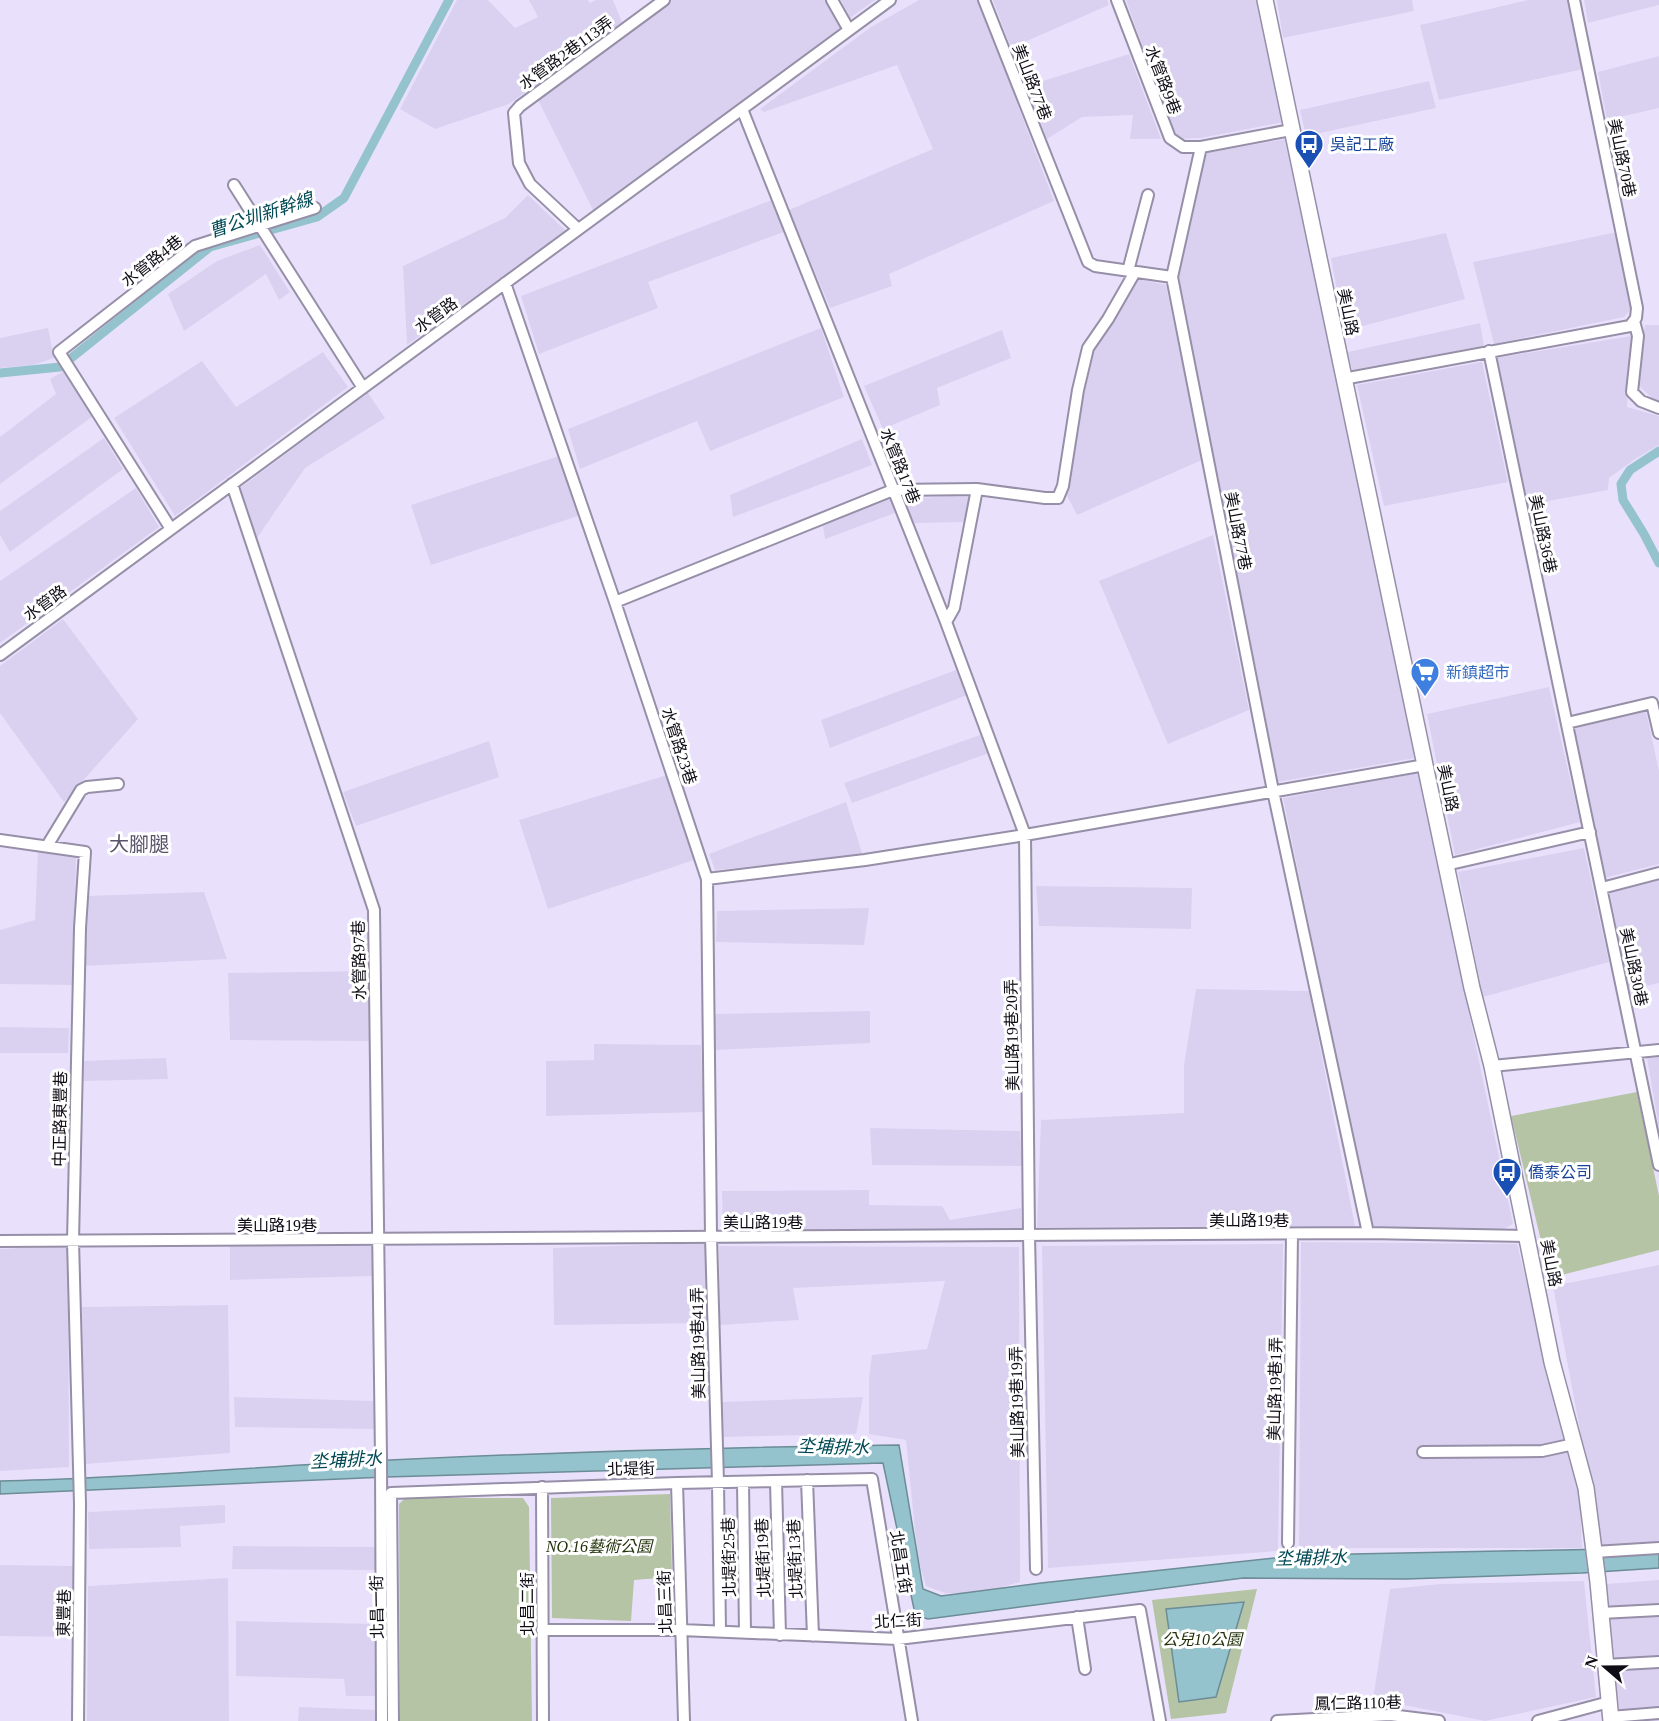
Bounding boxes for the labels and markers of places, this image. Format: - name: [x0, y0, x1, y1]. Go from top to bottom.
- bus stop icon: 吳記工廠: [1293, 128, 1325, 170]
- place label: 吳記工廠: [1330, 136, 1394, 153]
- supermarket icon: 新鎮超市: [1409, 656, 1441, 698]
- place label: 新鎮超市: [1446, 664, 1510, 681]
- bus stop icon: 僑泰公司: [1491, 1156, 1523, 1198]
- place label: 僑泰公司: [1528, 1164, 1592, 1181]

